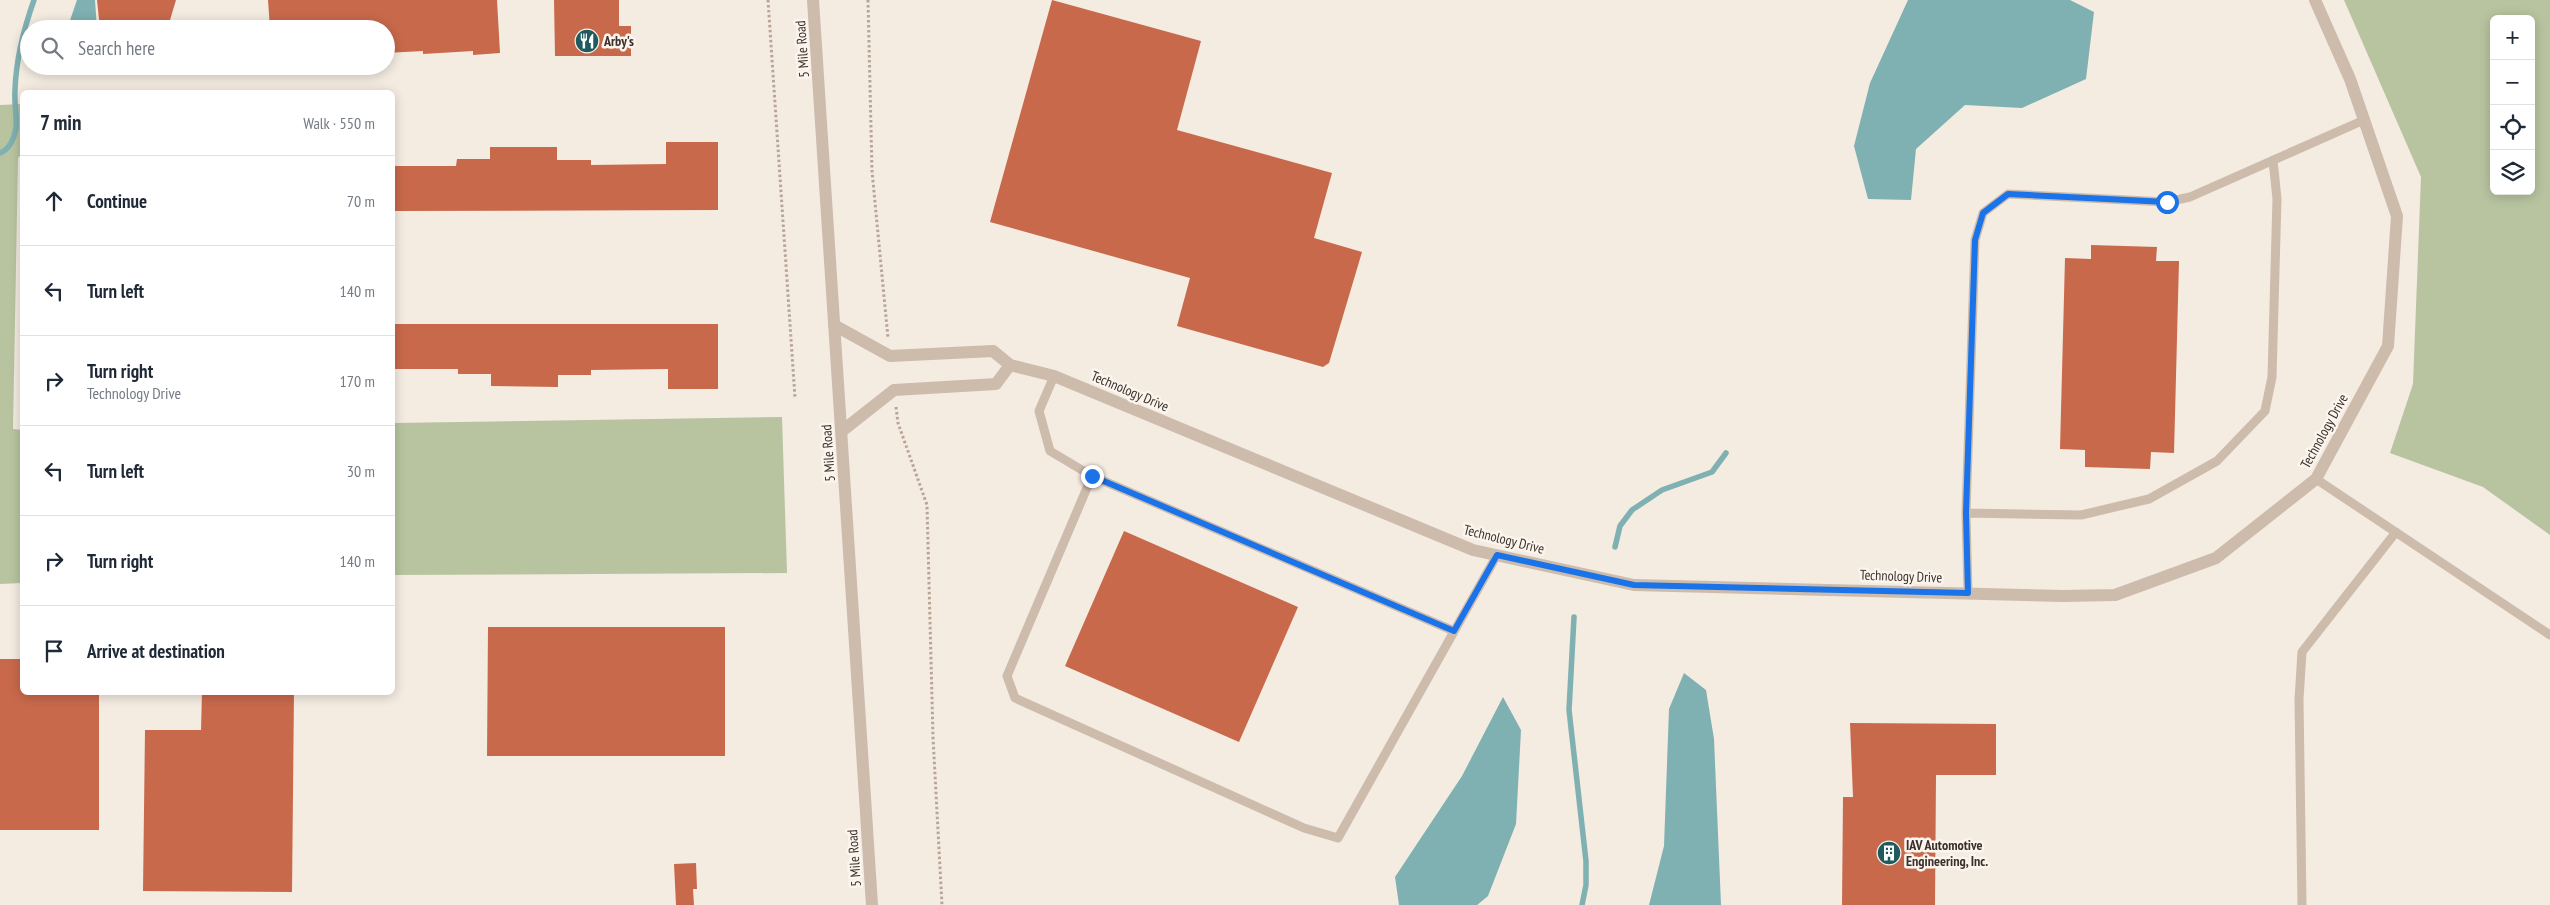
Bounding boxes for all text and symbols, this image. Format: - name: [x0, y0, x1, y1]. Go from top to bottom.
- map controls: [2490, 15, 2535, 195]
- button: +: [2490, 15, 2535, 60]
- search box: [20, 20, 395, 75]
- street label: 5 Mile Road: [791, 20, 813, 78]
- restaurant icon: Arby's: [574, 28, 600, 54]
- place label: Arby's: [603, 32, 634, 50]
- icon: search: [38, 34, 66, 62]
- text: Search here: [78, 36, 155, 60]
- button: −: [2490, 60, 2535, 105]
- button: locate: [2490, 105, 2535, 150]
- text: 7 min: [40, 109, 82, 136]
- text: Walk · 550 m: [303, 113, 375, 133]
- button: layers: [2490, 150, 2535, 195]
- icon: ahead: [40, 187, 68, 215]
- text: Continue: [87, 189, 147, 213]
- text: 70 m: [347, 191, 375, 211]
- route start: [2156, 191, 2179, 214]
- icon: left: [40, 277, 68, 305]
- text: Turn left: [87, 279, 144, 303]
- text: 140 m: [340, 281, 375, 301]
- text: Turn right: [87, 359, 153, 383]
- icon: right: [40, 367, 68, 395]
- street label: Technology Drive: [1089, 367, 1172, 415]
- text: 170 m: [340, 371, 375, 391]
- text: Technology Drive: [87, 383, 181, 403]
- street label: Technology Drive: [2296, 390, 2352, 471]
- street label: 5 Mile Road: [817, 424, 839, 482]
- icon: left: [40, 457, 68, 485]
- text: Turn left: [87, 459, 144, 483]
- text: 30 m: [347, 461, 375, 481]
- route end: [1081, 465, 1104, 488]
- street label: Technology Drive: [1462, 520, 1546, 558]
- icon: right: [40, 547, 68, 575]
- text: Turn right: [87, 549, 153, 573]
- text: 140 m: [340, 551, 375, 571]
- street label: Technology Drive: [1859, 566, 1943, 586]
- icon: arrive: [40, 637, 68, 665]
- text: Arrive at destination: [87, 639, 225, 663]
- street label: 5 Mile Road: [843, 829, 865, 887]
- place label: IAV Automotive Engineering, Inc.: [1906, 836, 1988, 870]
- building icon: IAV Automotive Engineering, Inc.: [1876, 840, 1902, 866]

